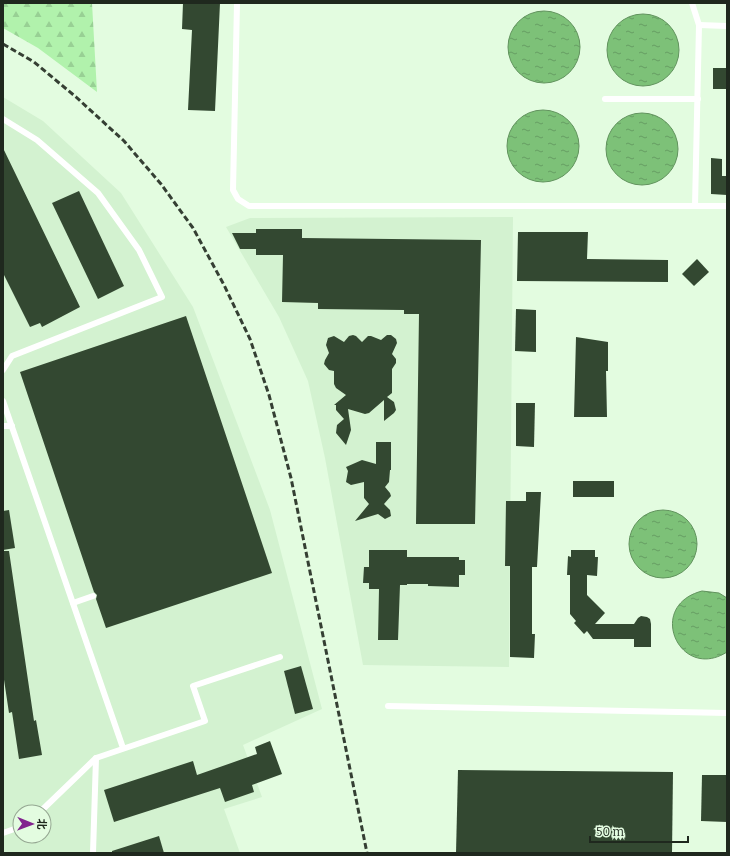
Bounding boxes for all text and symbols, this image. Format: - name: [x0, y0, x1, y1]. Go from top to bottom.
- north arrow: [12, 804, 52, 844]
- scale bar: [590, 818, 688, 844]
- text: 北: [35, 819, 48, 830]
- text: 50 m: [596, 825, 625, 839]

